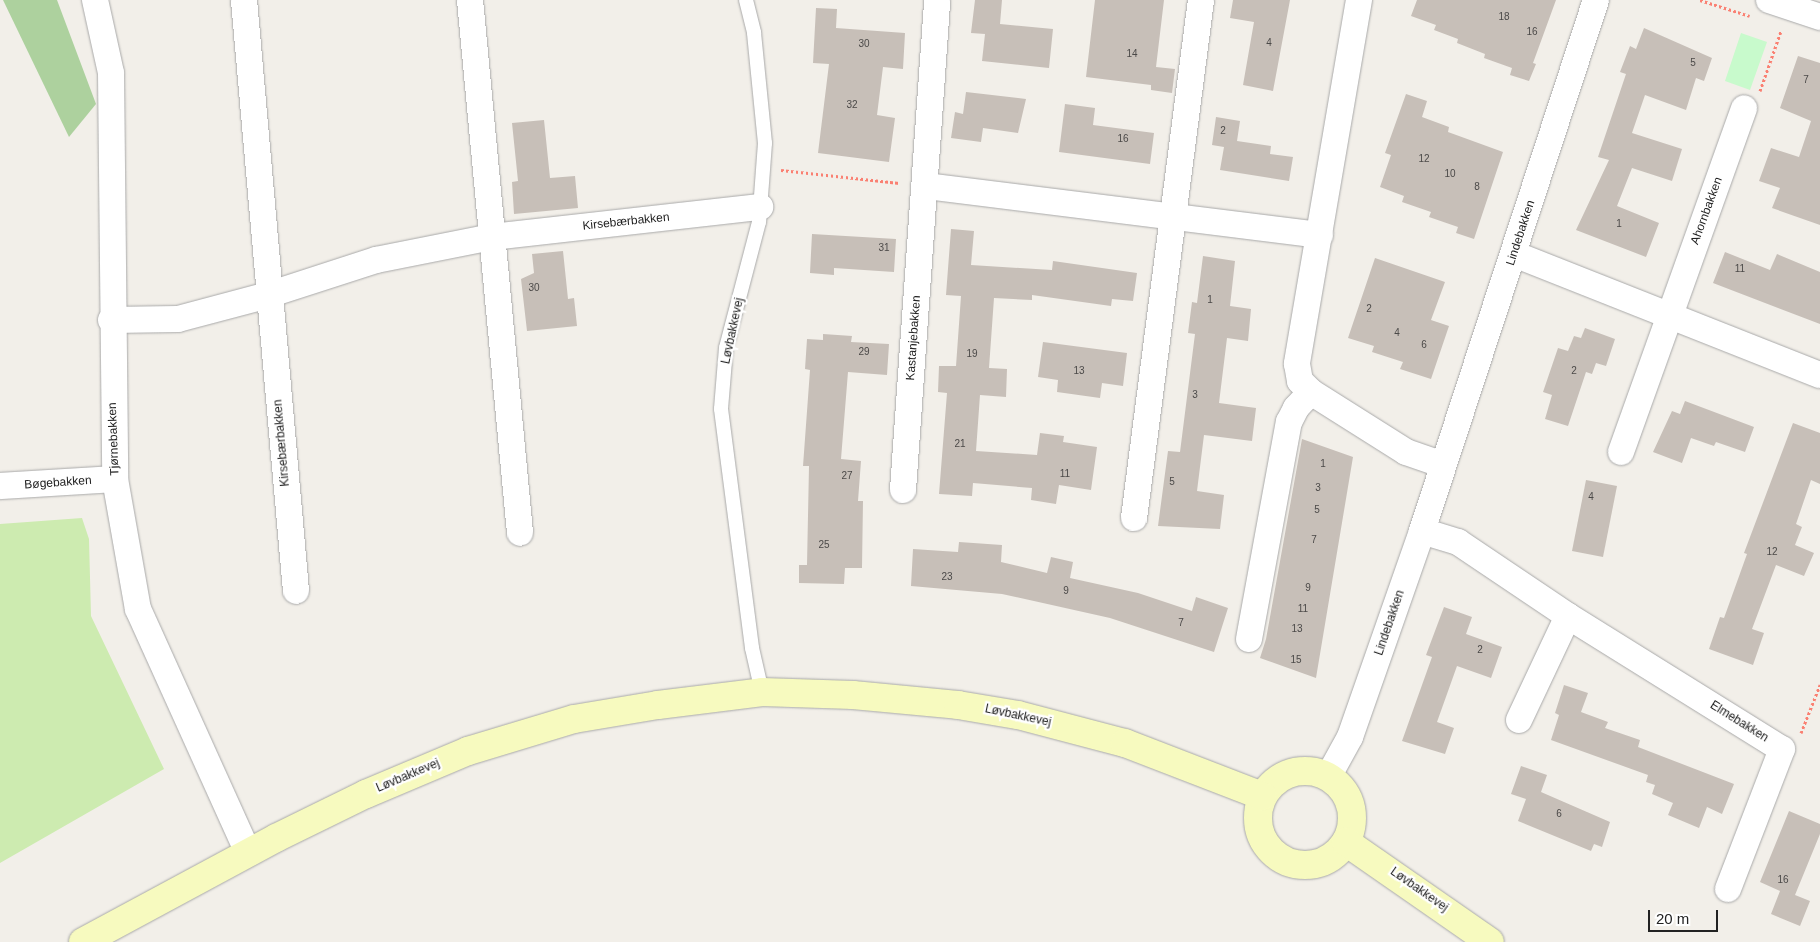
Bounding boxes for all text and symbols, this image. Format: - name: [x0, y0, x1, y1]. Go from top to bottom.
- house number: 18: [1498, 11, 1510, 23]
- house number: 16: [1526, 26, 1538, 38]
- house number: 4: [1266, 37, 1272, 49]
- house number: 30: [858, 38, 870, 50]
- house number: 14: [1126, 48, 1138, 60]
- house number: 5: [1690, 57, 1696, 69]
- house number: 7: [1803, 74, 1809, 86]
- house number: 32: [846, 99, 858, 111]
- house number: 2: [1220, 125, 1226, 137]
- house number: 16: [1117, 133, 1129, 145]
- house number: 12: [1418, 153, 1430, 165]
- house number: 10: [1444, 168, 1456, 180]
- street label: Ahornbakken: [1688, 175, 1726, 247]
- house number: 8: [1474, 181, 1480, 193]
- street label: Lindebakken: [1504, 198, 1538, 268]
- street label: Kirsebærbakken: [582, 210, 670, 234]
- house number: 1: [1616, 218, 1622, 230]
- house number: 31: [878, 242, 890, 254]
- house number: 11: [1735, 263, 1745, 275]
- house number: 30: [528, 282, 540, 294]
- house number: 1: [1207, 294, 1213, 306]
- street label: Kastanjebakken: [904, 295, 924, 381]
- street label: Løvbakkevej: [719, 297, 747, 365]
- house number: 2: [1366, 303, 1372, 315]
- house number: 4: [1394, 327, 1400, 339]
- house number: 6: [1421, 339, 1427, 351]
- house number: 29: [858, 346, 870, 358]
- house number: 19: [966, 348, 978, 360]
- house number: 13: [1073, 365, 1085, 377]
- house number: 2: [1571, 365, 1577, 377]
- house number: 3: [1192, 389, 1198, 401]
- street label: Kirsebærbakken: [271, 399, 293, 487]
- street label: Tjørnebakken: [106, 402, 122, 476]
- house number: 21: [954, 438, 966, 450]
- house number: 1: [1320, 458, 1326, 470]
- house number: 11: [1060, 468, 1070, 480]
- house number: 27: [841, 470, 853, 482]
- street label: Bøgebakken: [24, 473, 92, 493]
- house number: 5: [1169, 476, 1175, 488]
- house number: 3: [1315, 482, 1321, 494]
- house number: 4: [1588, 491, 1594, 503]
- house number: 5: [1314, 504, 1320, 516]
- house number: 7: [1311, 534, 1317, 546]
- house number: 25: [818, 539, 830, 551]
- house number: 12: [1766, 546, 1778, 558]
- house number: 23: [941, 571, 953, 583]
- house number: 9: [1305, 582, 1311, 594]
- house number: 9: [1063, 585, 1069, 597]
- street label: Lindebakken: [1372, 588, 1408, 658]
- house number: 11: [1298, 603, 1308, 615]
- house number: 7: [1178, 617, 1184, 629]
- house number: 13: [1291, 623, 1303, 635]
- house number: 2: [1477, 644, 1483, 656]
- house number: 15: [1290, 654, 1302, 666]
- street label: Elmebakken: [1707, 698, 1771, 746]
- street label: Løvbakkevej: [984, 702, 1052, 730]
- street label: Løvbakkevej: [374, 756, 442, 796]
- house number: 6: [1556, 808, 1562, 820]
- street label: Løvbakkevej: [1387, 865, 1451, 915]
- house number: 16: [1777, 874, 1789, 886]
- scale bar: [1650, 900, 1720, 932]
- text: 20 m: [1656, 910, 1689, 927]

